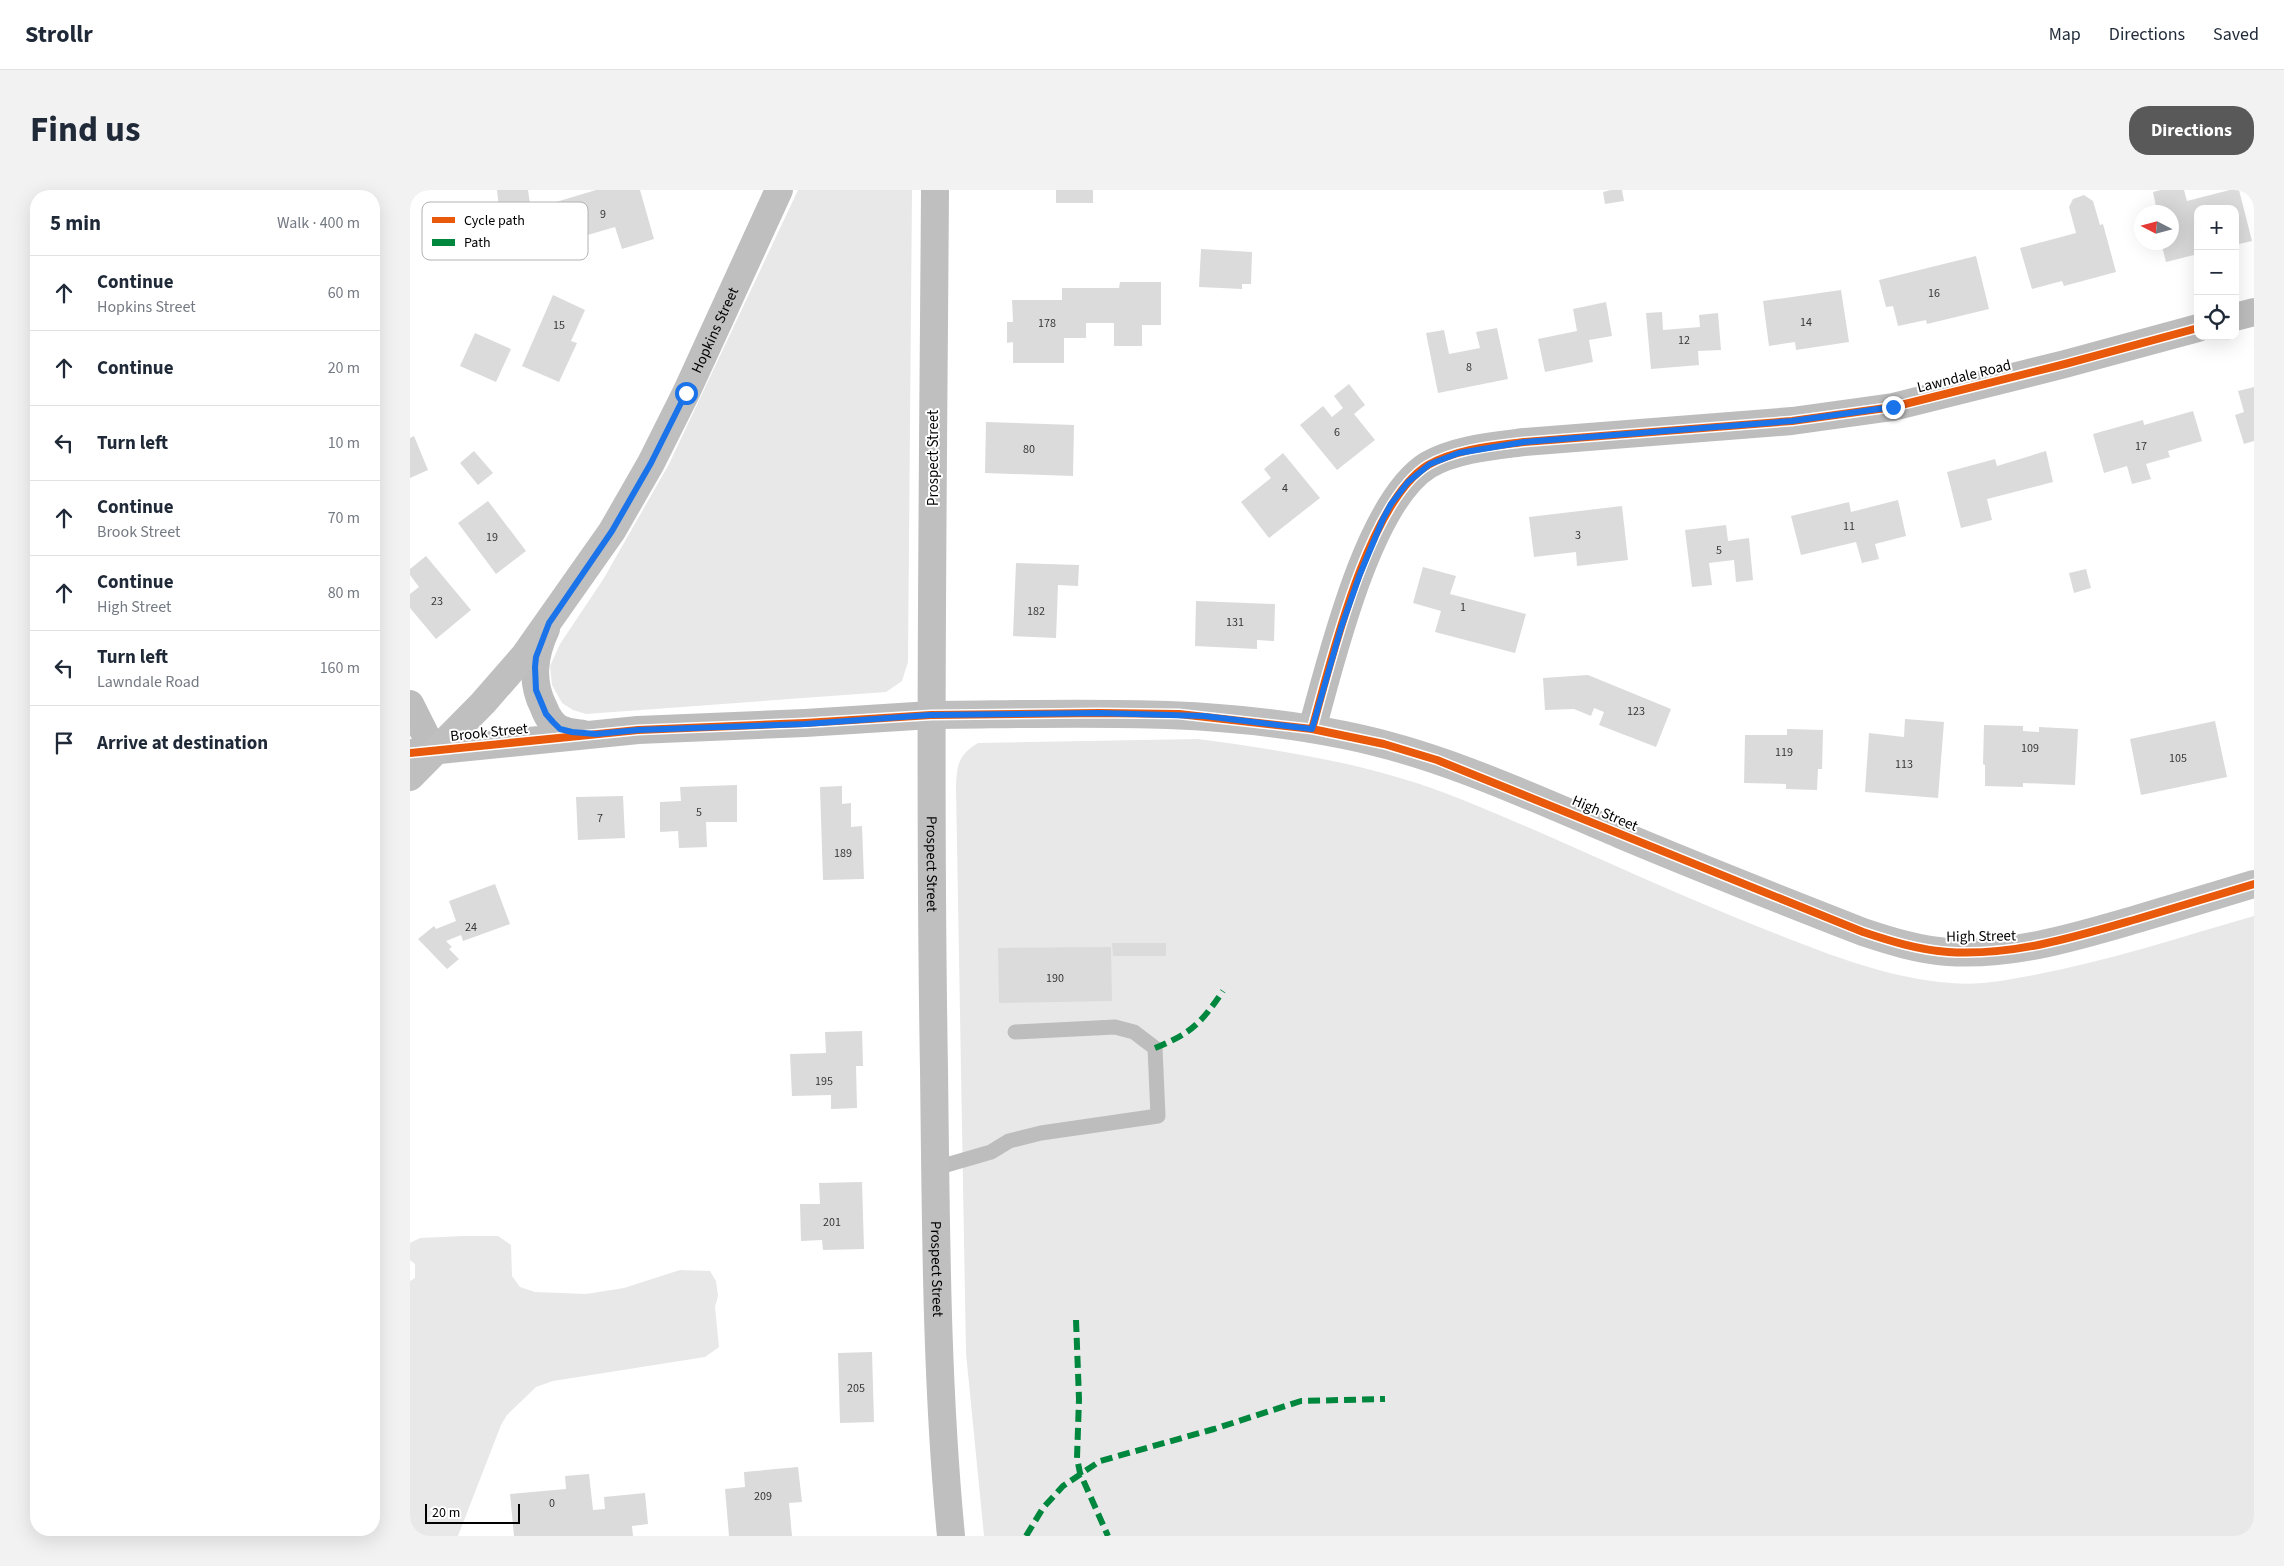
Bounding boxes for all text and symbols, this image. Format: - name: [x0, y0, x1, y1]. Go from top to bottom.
- text: Strollr: [25, 17, 93, 52]
- text: Map: [2049, 22, 2081, 47]
- text: Directions: [2109, 22, 2185, 47]
- text: Saved: [2213, 22, 2259, 47]
- text: Find us: [30, 105, 140, 155]
- button: Directions: [2129, 106, 2254, 155]
- legend: [422, 202, 588, 260]
- north arrow: [2134, 205, 2179, 250]
- map controls: [2194, 205, 2239, 340]
- button: +: [2194, 205, 2239, 250]
- house number: 9: [600, 206, 606, 223]
- text: 5 min: [50, 208, 101, 238]
- text: Cycle path: [464, 211, 525, 231]
- text: Walk · 400 m: [277, 212, 360, 234]
- text: Path: [464, 233, 491, 253]
- button: −: [2194, 250, 2239, 295]
- text: Continue: [97, 269, 174, 296]
- icon: ahead: [50, 279, 78, 307]
- text: 60 m: [328, 282, 360, 304]
- street label: Hopkins Street: [686, 284, 744, 377]
- house number: 16: [1928, 285, 1940, 302]
- button: locate: [2194, 295, 2239, 340]
- text: Hopkins Street: [97, 296, 196, 318]
- house number: 14: [1800, 314, 1812, 331]
- house number: 178: [1038, 315, 1056, 332]
- house number: 15: [553, 317, 565, 334]
- house number: 12: [1678, 332, 1690, 349]
- icon: ahead: [50, 354, 78, 382]
- text: Continue: [97, 355, 174, 382]
- street label: Lawndale Road: [1915, 355, 2013, 398]
- text: 20 m: [328, 357, 360, 379]
- house number: 8: [1466, 359, 1472, 376]
- route start: [675, 382, 698, 405]
- route end: [1882, 396, 1905, 419]
- street label: Prospect Street: [923, 410, 944, 506]
- house number: 6: [1334, 424, 1340, 441]
- icon: left: [50, 429, 78, 457]
- text: Turn left: [97, 430, 168, 457]
- text: 10 m: [328, 432, 360, 454]
- house number: 17: [2135, 438, 2147, 455]
- house number: 80: [1023, 441, 1035, 458]
- house number: 4: [1282, 480, 1288, 497]
- text: Continue: [97, 494, 174, 521]
- icon: ahead: [50, 504, 78, 532]
- text: 70 m: [328, 507, 360, 529]
- house number: 11: [1843, 518, 1855, 535]
- text: Brook Street: [97, 521, 180, 543]
- house number: 3: [1575, 527, 1581, 544]
- house number: 19: [486, 529, 498, 546]
- house number: 5: [1716, 542, 1722, 559]
- text: Continue: [97, 569, 174, 596]
- icon: ahead: [50, 579, 78, 607]
- text: 80 m: [328, 582, 360, 604]
- house number: 23: [431, 593, 443, 610]
- text: High Street: [97, 596, 171, 618]
- house number: 1: [1460, 599, 1466, 616]
- house number: 182: [1027, 603, 1045, 620]
- house number: 131: [1226, 614, 1244, 631]
- text: Turn left: [97, 644, 168, 671]
- icon: left: [50, 654, 78, 682]
- text: 160 m: [320, 657, 360, 679]
- text: Lawndale Road: [97, 671, 200, 693]
- house number: 123: [1627, 703, 1645, 720]
- street label: Brook Street: [449, 718, 529, 747]
- icon: arrive: [50, 729, 78, 757]
- text: Arrive at destination: [97, 730, 268, 757]
- house number: 109: [2021, 740, 2039, 757]
- house number: 119: [1775, 744, 1793, 761]
- house number: 105: [2169, 750, 2187, 767]
- house number: 113: [1895, 756, 1913, 773]
- street label: High Street: [1569, 790, 1641, 837]
- house number: 5: [696, 804, 702, 821]
- house number: 7: [597, 810, 603, 827]
- street label: Prospect Street: [921, 816, 942, 912]
- house number: 189: [834, 845, 852, 862]
- house number: 24: [465, 919, 477, 936]
- street label: High Street: [1946, 925, 2016, 948]
- house number: 190: [1046, 970, 1064, 987]
- house number: 195: [815, 1073, 833, 1090]
- house number: 201: [823, 1214, 841, 1231]
- street label: Prospect Street: [925, 1221, 948, 1317]
- house number: 205: [847, 1380, 865, 1397]
- house number: 209: [754, 1488, 772, 1505]
- house number: 0: [549, 1495, 555, 1512]
- scale bar: [425, 1501, 520, 1524]
- text: 20 m: [432, 1503, 460, 1523]

